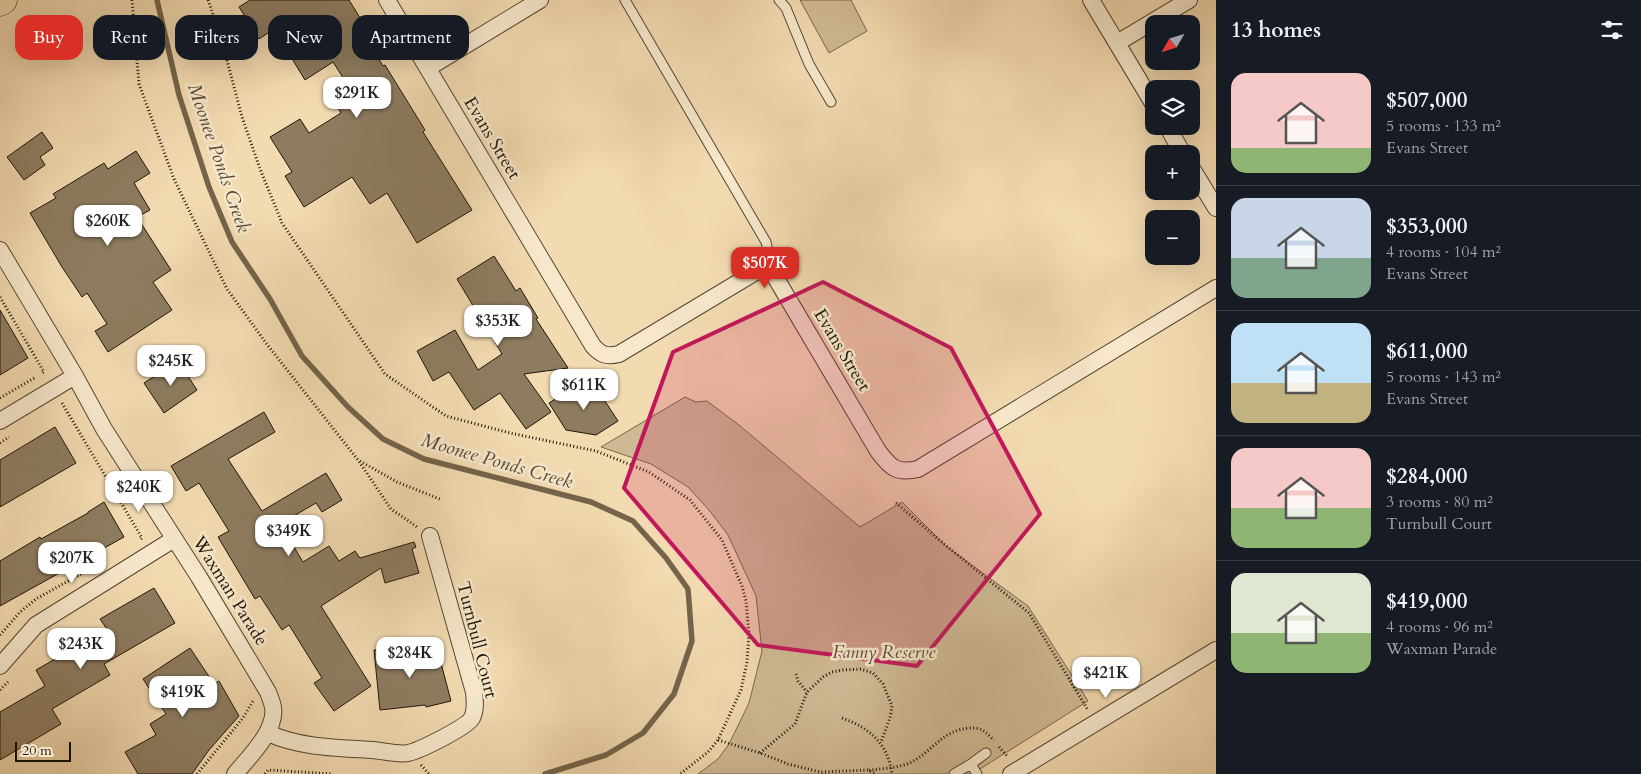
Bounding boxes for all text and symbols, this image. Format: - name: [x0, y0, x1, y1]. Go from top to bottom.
- chip: Buy: [15, 15, 83, 60]
- chip: Rent: [93, 15, 165, 60]
- chip: Filters: [175, 15, 258, 60]
- chip: New: [268, 15, 342, 60]
- chip: Apartment: [352, 15, 469, 60]
- north arrow: [1145, 15, 1200, 70]
- map controls: [1145, 15, 1200, 265]
- text: 13 homes: [1231, 16, 1321, 45]
- icon: filters: [1598, 16, 1626, 44]
- pin: $291K: [322, 76, 392, 119]
- water label: Moonee Ponds Creek: [181, 80, 257, 237]
- button: layers: [1145, 80, 1200, 135]
- text: $291K: [334, 82, 380, 104]
- text: $507,000: [1386, 86, 1467, 115]
- street label: Evans Street: [457, 92, 527, 184]
- icon: home: [1271, 93, 1331, 153]
- text: 5 rooms · 133 m²: [1386, 115, 1501, 137]
- text: Evans Street: [1386, 137, 1468, 159]
- button: +: [1145, 145, 1200, 200]
- pin: $260K: [73, 204, 143, 247]
- text: $260K: [85, 210, 131, 232]
- button: −: [1145, 210, 1200, 265]
- text: $353,000: [1386, 212, 1467, 241]
- icon: home: [1271, 218, 1331, 278]
- text: 4 rooms · 104 m²: [1386, 241, 1501, 263]
- pin: $507K: [730, 246, 800, 289]
- text: $507K: [742, 252, 788, 274]
- text: Evans Street: [1386, 263, 1468, 285]
- pin: $353K: [463, 304, 533, 347]
- street label: Evans Street: [807, 304, 877, 396]
- text: $353K: [475, 310, 521, 332]
- text: $611,000: [1386, 337, 1467, 366]
- icon: home: [1271, 343, 1331, 403]
- pin: $245K: [136, 344, 206, 387]
- text: $245K: [148, 350, 194, 372]
- text: 5 rooms · 143 m²: [1386, 366, 1501, 388]
- pin: $611K: [549, 368, 619, 411]
- text: $611K: [561, 374, 607, 396]
- text: Evans Street: [1386, 388, 1468, 410]
- water label: Moonee Ponds Creek: [418, 427, 576, 495]
- text: $284,000: [1386, 462, 1467, 491]
- icon: home: [1271, 468, 1331, 528]
- pin: $240K: [104, 470, 174, 513]
- text: $240K: [116, 476, 162, 498]
- text: 3 rooms · 80 m²: [1386, 491, 1493, 513]
- text: Turnbull Court: [1386, 513, 1492, 535]
- pin: $349K: [254, 514, 324, 557]
- text: $349K: [266, 520, 312, 542]
- street label: Waxman Parade: [186, 530, 274, 651]
- pin: $207K: [37, 542, 107, 584]
- text: $207K: [49, 547, 95, 569]
- street label: Turnbull Court: [450, 579, 504, 701]
- text: $419,000: [1386, 587, 1467, 616]
- icon: home: [1271, 593, 1331, 653]
- text: 4 rooms · 96 m²: [1386, 616, 1493, 638]
- pin: $243K: [46, 628, 116, 670]
- text: $243K: [58, 633, 104, 655]
- pin: $284K: [375, 636, 445, 679]
- text: Waxman Parade: [1386, 638, 1497, 660]
- park label: Fanny Reserve: [833, 640, 937, 665]
- text: $284K: [387, 642, 433, 664]
- pin: $421K: [1071, 656, 1141, 699]
- text: $421K: [1083, 662, 1129, 684]
- pin: $419K: [148, 676, 218, 718]
- text: $419K: [160, 681, 206, 703]
- scale bar: [15, 739, 71, 762]
- text: 20 m: [22, 741, 52, 760]

